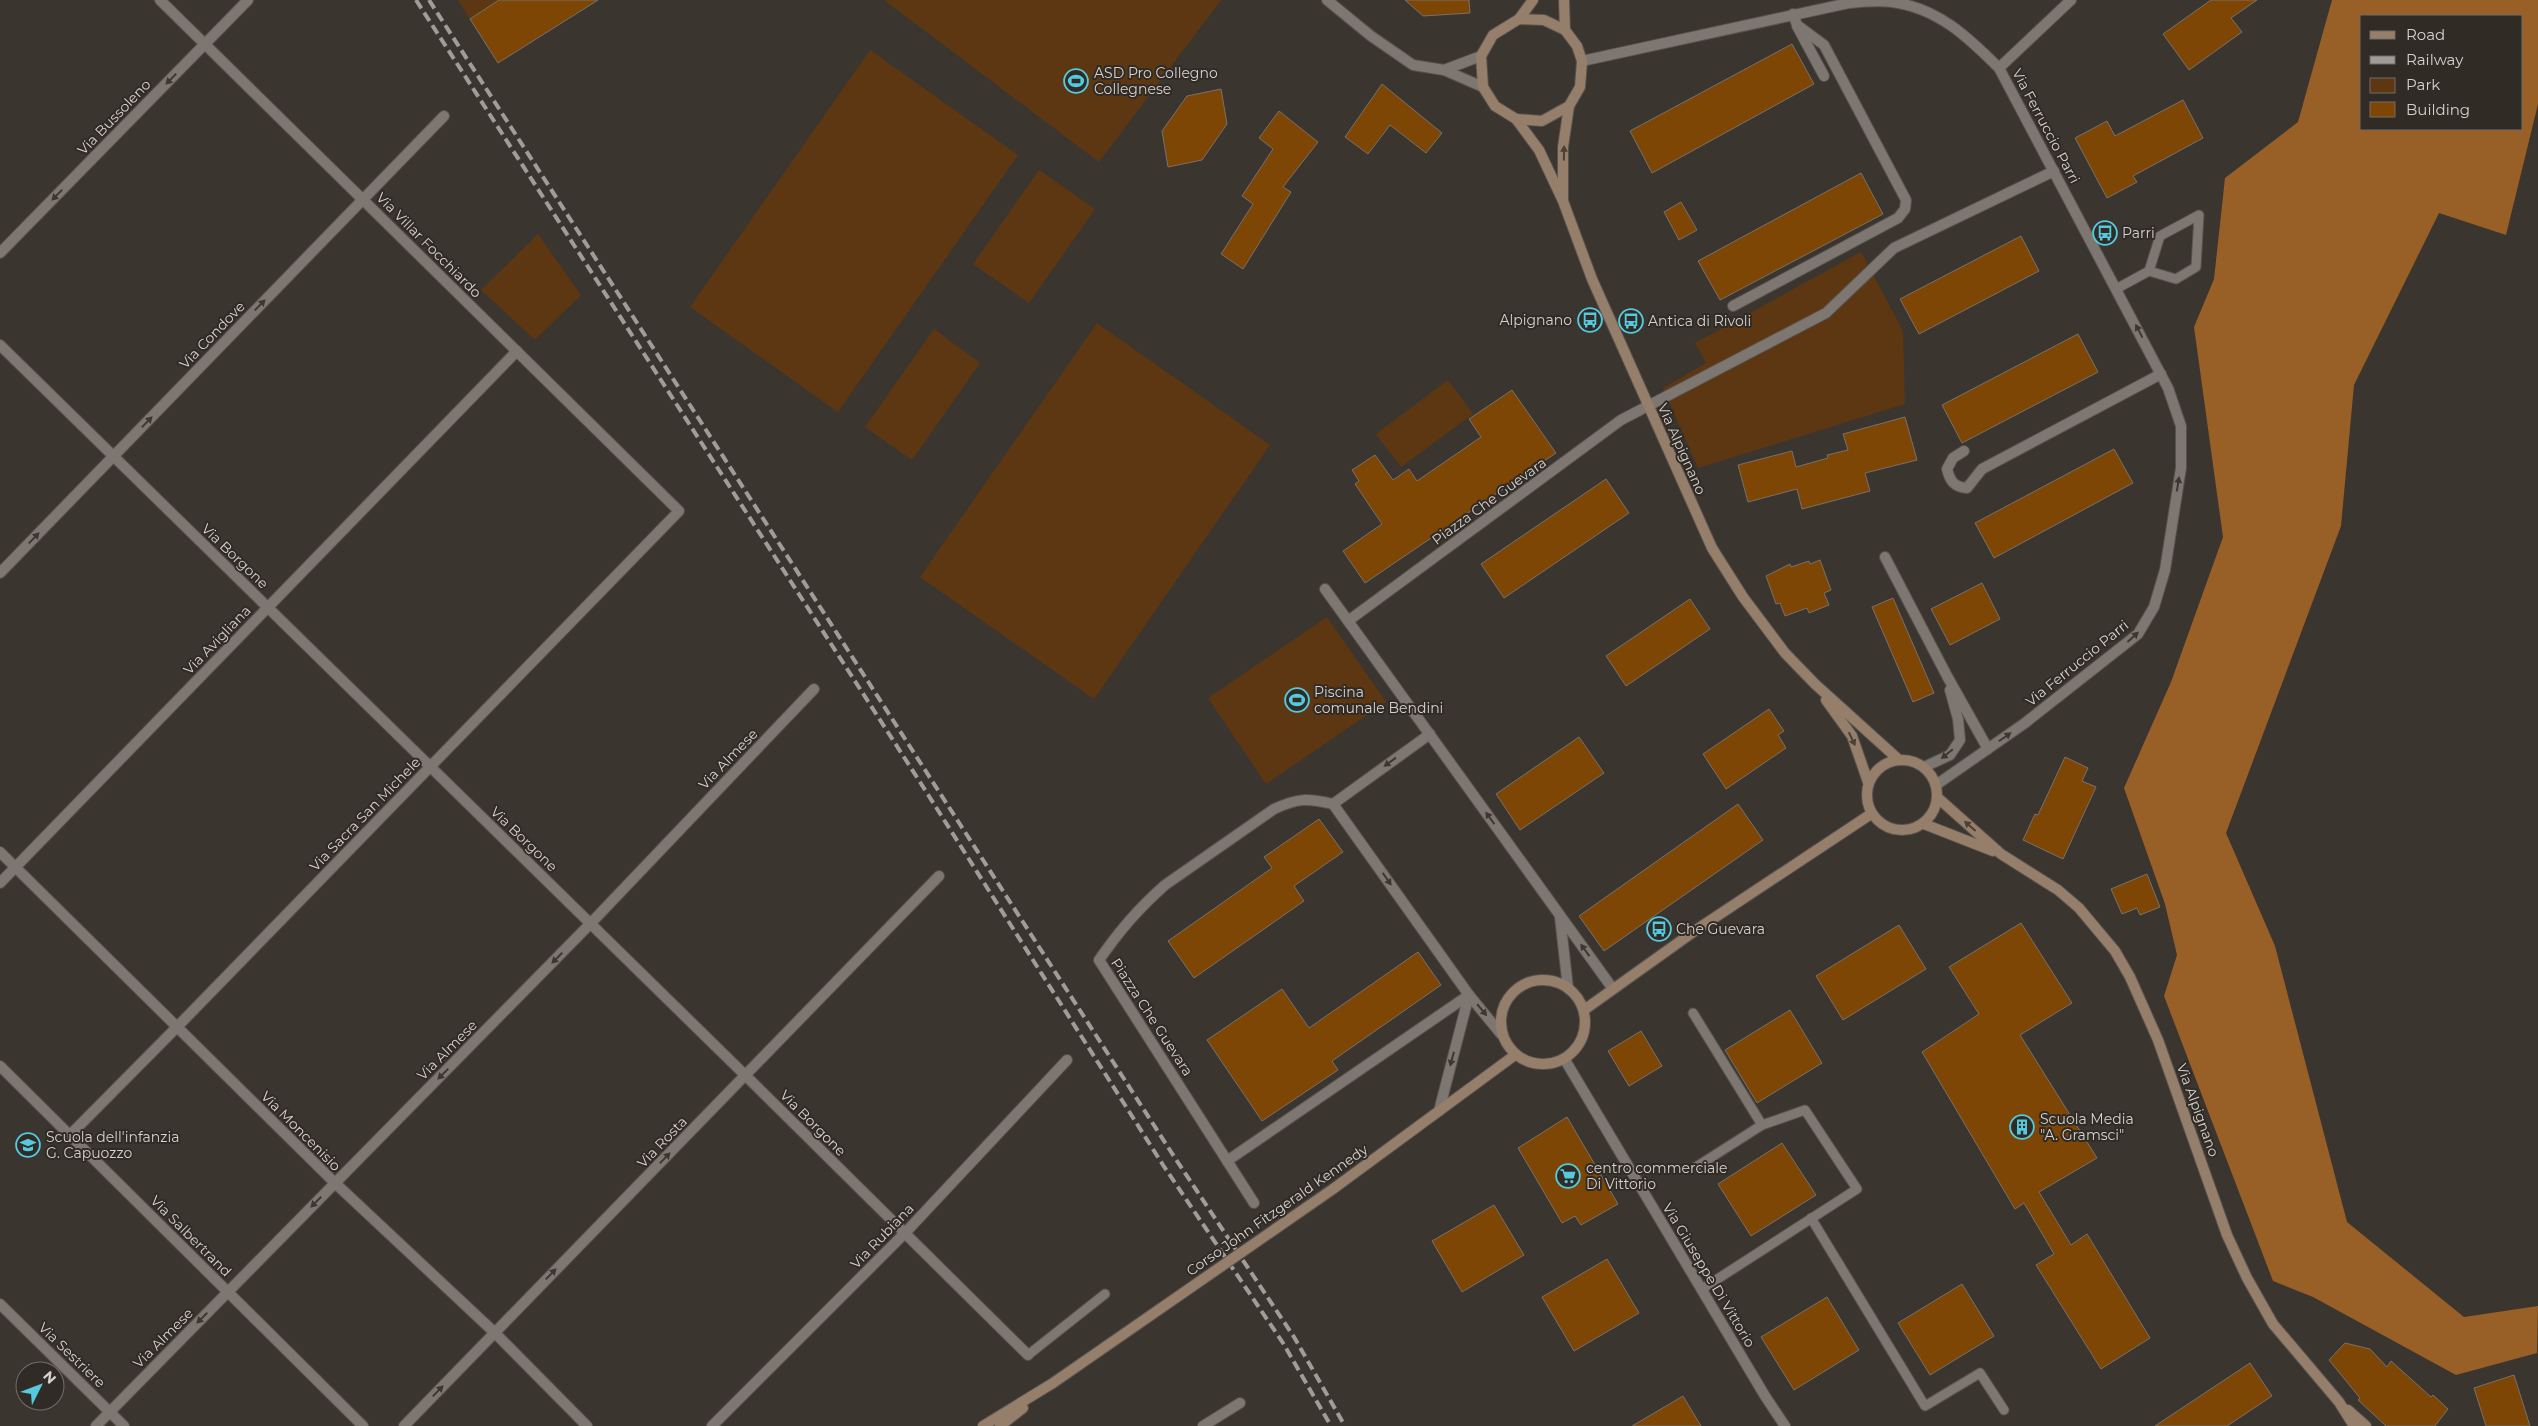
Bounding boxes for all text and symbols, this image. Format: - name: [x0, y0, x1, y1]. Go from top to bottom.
- legend: [2360, 15, 2523, 130]
- text: Road: [2406, 25, 2445, 44]
- text: Railway: [2406, 50, 2464, 69]
- place label: ASD Pro Collegno Collegnese: [1094, 64, 1218, 98]
- street label: Via Ferruccio Parri: [2008, 66, 2084, 186]
- sports icon: ASD Pro Collegno Collegnese: [1063, 68, 1089, 94]
- one-way arrow: [165, 72, 177, 84]
- street label: Via Bussoleno: [73, 75, 155, 159]
- text: Park: [2406, 75, 2440, 94]
- text: Building: [2406, 100, 2470, 119]
- one-way arrow: [1560, 145, 1568, 161]
- one-way arrow: [51, 189, 63, 201]
- street label: Via Villar Focchiardo: [373, 189, 486, 302]
- bus stop icon: Parri: [2092, 220, 2118, 246]
- place label: Parri: [2122, 224, 2155, 242]
- street label: Via Condove: [175, 297, 249, 373]
- one-way arrow: [254, 299, 266, 311]
- bus stop icon: Alpignano: [1577, 307, 1603, 333]
- bus stop icon: Antica di Rivoli: [1618, 308, 1644, 334]
- place label: Alpignano: [1499, 311, 1572, 329]
- place label: Antica di Rivoli: [1648, 312, 1751, 330]
- one-way arrow: [2135, 324, 2143, 339]
- street label: Via Alpignano: [1654, 401, 1710, 498]
- one-way arrow: [141, 416, 153, 428]
- street label: Piazza Che Guevara: [1428, 453, 1550, 549]
- one-way arrow: [2175, 476, 2183, 492]
- street label: Via Borgone: [198, 520, 272, 592]
- one-way arrow: [28, 533, 40, 545]
- street label: Via Avigliana: [179, 602, 255, 678]
- street label: Via Ferruccio Parri: [2022, 616, 2132, 710]
- one-way arrow: [2127, 631, 2139, 643]
- place label: Piscina comunale Bendini: [1314, 683, 1443, 717]
- sports icon: Piscina comunale Bendini: [1284, 687, 1310, 713]
- street label: Via Almese: [695, 725, 761, 793]
- one-way arrow: [1848, 732, 1856, 746]
- one-way arrow: [1998, 732, 2012, 742]
- one-way arrow: [1941, 748, 1954, 759]
- street label: Via Sacra San Michele: [306, 753, 424, 875]
- one-way arrow: [1383, 757, 1397, 767]
- street label: Via Borgone: [487, 803, 561, 875]
- one-way arrow: [1485, 811, 1495, 825]
- one-way arrow: [1963, 821, 1976, 832]
- one-way arrow: [1381, 872, 1392, 885]
- bus stop icon: Che Guevara: [1646, 916, 1672, 942]
- place label: Che Guevara: [1676, 920, 1765, 938]
- one-way arrow: [1580, 943, 1590, 957]
- one-way arrow: [551, 952, 563, 964]
- street label: Piazza Che Guevara: [1107, 955, 1197, 1079]
- one-way arrow: [1476, 1004, 1487, 1017]
- street label: Via Almese: [413, 1016, 481, 1084]
- one-way arrow: [1448, 1052, 1456, 1067]
- street label: Via Alpignano: [2173, 1061, 2223, 1159]
- one-way arrow: [437, 1068, 449, 1080]
- street label: Via Borgone: [776, 1086, 850, 1160]
- street label: Via Moncenisio: [257, 1087, 345, 1175]
- place label: Scuola Media "A. Gramsci": [2040, 1110, 2134, 1144]
- street label: Via Rosta: [633, 1113, 691, 1171]
- building icon: Scuola Media "A. Gramsci": [2009, 1114, 2035, 1140]
- place label: Scuola dell'infanzia G. Capuozzo: [46, 1128, 179, 1162]
- school or university icon: Scuola dell'infanzia G. Capuozzo: [15, 1132, 41, 1158]
- street label: Corso John Fitzgerald Kennedy: [1183, 1140, 1372, 1280]
- one-way arrow: [659, 1153, 671, 1165]
- place label: centro commerciale Di Vittorio: [1586, 1159, 1727, 1193]
- supermarket icon: centro commerciale Di Vittorio: [1555, 1163, 1581, 1189]
- street label: Via Salbertrand: [147, 1192, 235, 1280]
- one-way arrow: [310, 1196, 322, 1208]
- street label: Via Giuseppe Di Vittorio: [1659, 1199, 1759, 1351]
- street label: Via Rubiana: [846, 1200, 918, 1272]
- one-way arrow: [545, 1269, 557, 1281]
- street label: Via Almese: [129, 1304, 197, 1372]
- one-way arrow: [196, 1312, 208, 1324]
- street label: Via Sestriere: [35, 1319, 109, 1391]
- north arrow: [15, 1361, 65, 1411]
- text: N: [39, 1367, 60, 1388]
- one-way arrow: [432, 1385, 444, 1397]

